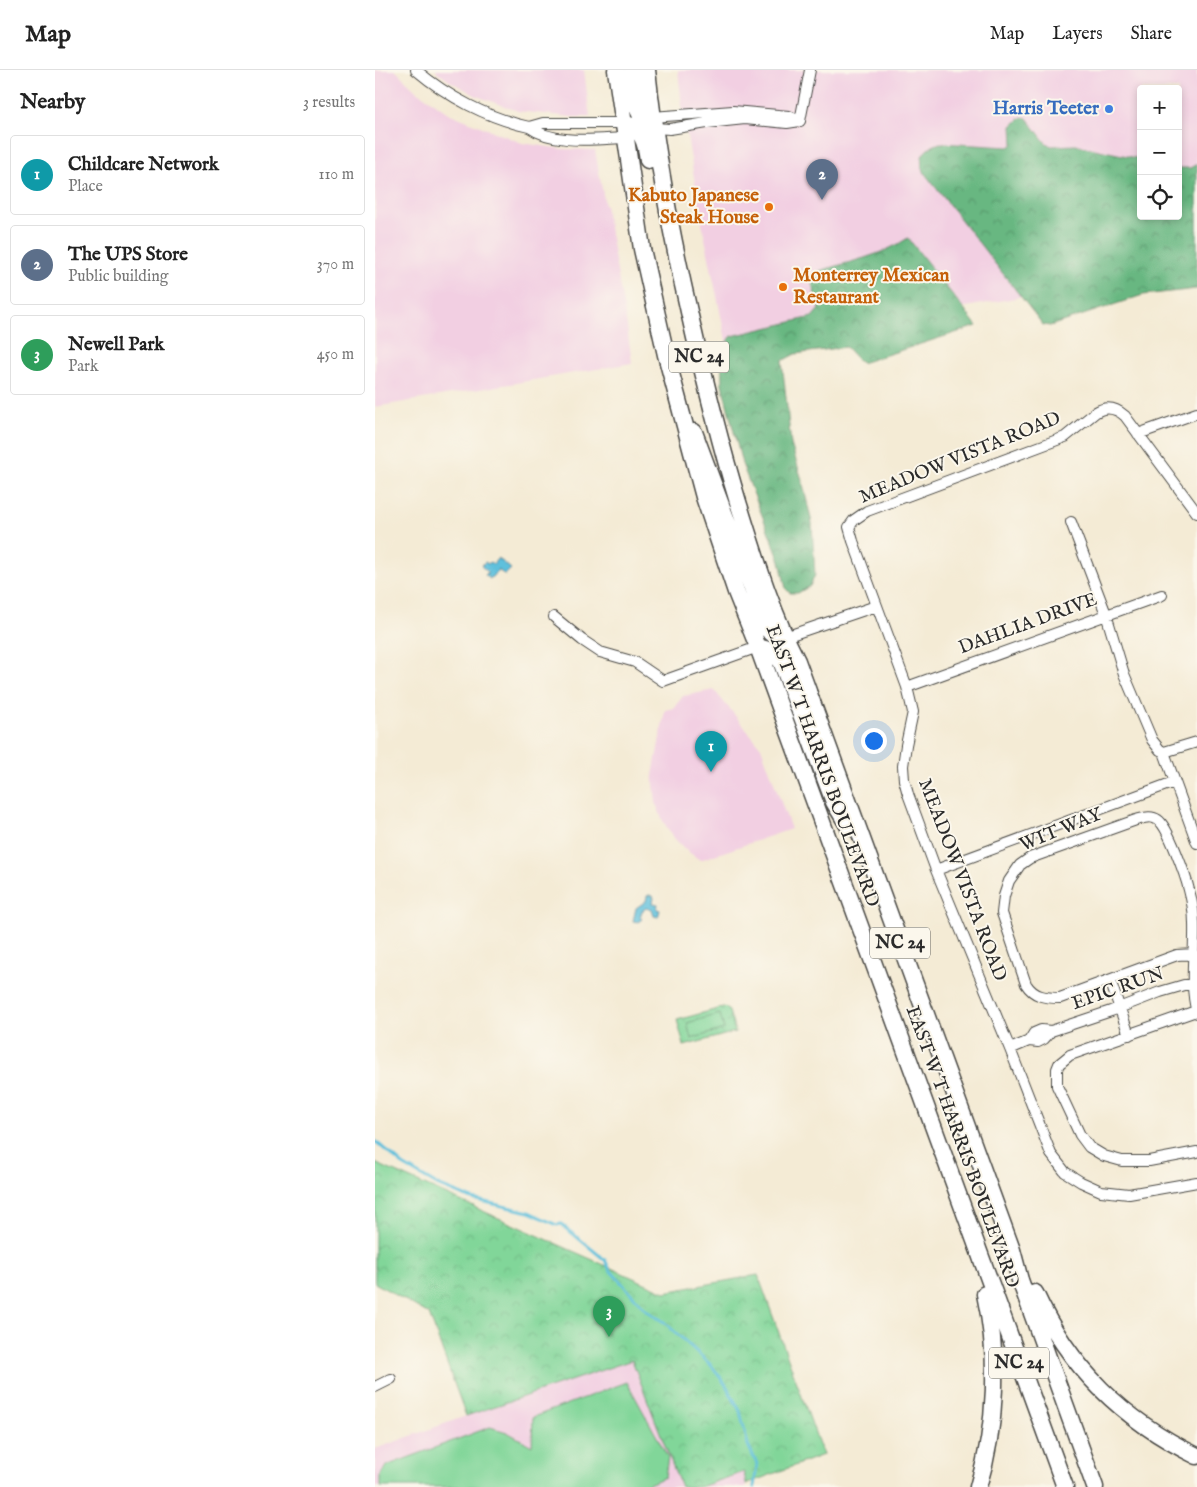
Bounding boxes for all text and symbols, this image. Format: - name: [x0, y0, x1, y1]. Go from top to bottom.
- text: Map: [25, 19, 71, 50]
- text: Map: [990, 23, 1024, 46]
- text: Layers: [1052, 23, 1103, 46]
- text: Share: [1131, 23, 1172, 46]
- map controls: [1137, 85, 1182, 220]
- button: +: [1137, 85, 1182, 130]
- text: Nearby: [20, 89, 85, 116]
- text: 3 results: [303, 93, 355, 113]
- place label: Harris Teeter: [993, 97, 1100, 121]
- marker: Harris Teeter: [1103, 103, 1115, 115]
- button: −: [1137, 130, 1182, 175]
- text: Childcare Network: [68, 153, 219, 177]
- pin: 2: [806, 159, 838, 200]
- text: 1: [34, 165, 40, 185]
- text: 110 m: [318, 165, 354, 185]
- button: locate: [1137, 175, 1182, 220]
- text: Place: [68, 177, 103, 197]
- place label: Kabuto Japanese Steak House: [628, 184, 759, 230]
- marker: Kabuto Japanese Steak House: [763, 201, 775, 213]
- text: The UPS Store: [68, 243, 188, 267]
- text: 2: [33, 255, 41, 275]
- text: 370 m: [317, 255, 354, 275]
- place label: Monterrey Mexican Restaurant: [793, 264, 950, 310]
- text: Public building: [68, 267, 168, 287]
- marker: Monterrey Mexican Restaurant: [777, 281, 789, 293]
- text: Newell Park: [68, 333, 165, 357]
- road number: NC 24: [669, 342, 729, 372]
- text: 3: [34, 345, 40, 365]
- text: 450 m: [317, 345, 354, 365]
- text: Park: [68, 357, 98, 377]
- street label: MEADOW VISTA ROAD: [856, 407, 1064, 509]
- street label: DAHLIA DRIVE: [955, 588, 1101, 660]
- street label: EAST W T HARRIS BOULEVARD: [760, 622, 884, 910]
- your location: [861, 728, 887, 754]
- pin: 1: [695, 731, 727, 772]
- street label: MEADOW VISTA ROAD: [912, 775, 1012, 985]
- street label: WIT WAY: [1016, 802, 1107, 857]
- road number: NC 24: [870, 928, 930, 958]
- street label: EPIC RUN: [1069, 962, 1167, 1016]
- street label: EAST W T HARRIS BOULEVARD: [900, 1003, 1024, 1291]
- pin: 3: [593, 1296, 625, 1337]
- road number: NC 24: [989, 1348, 1049, 1379]

